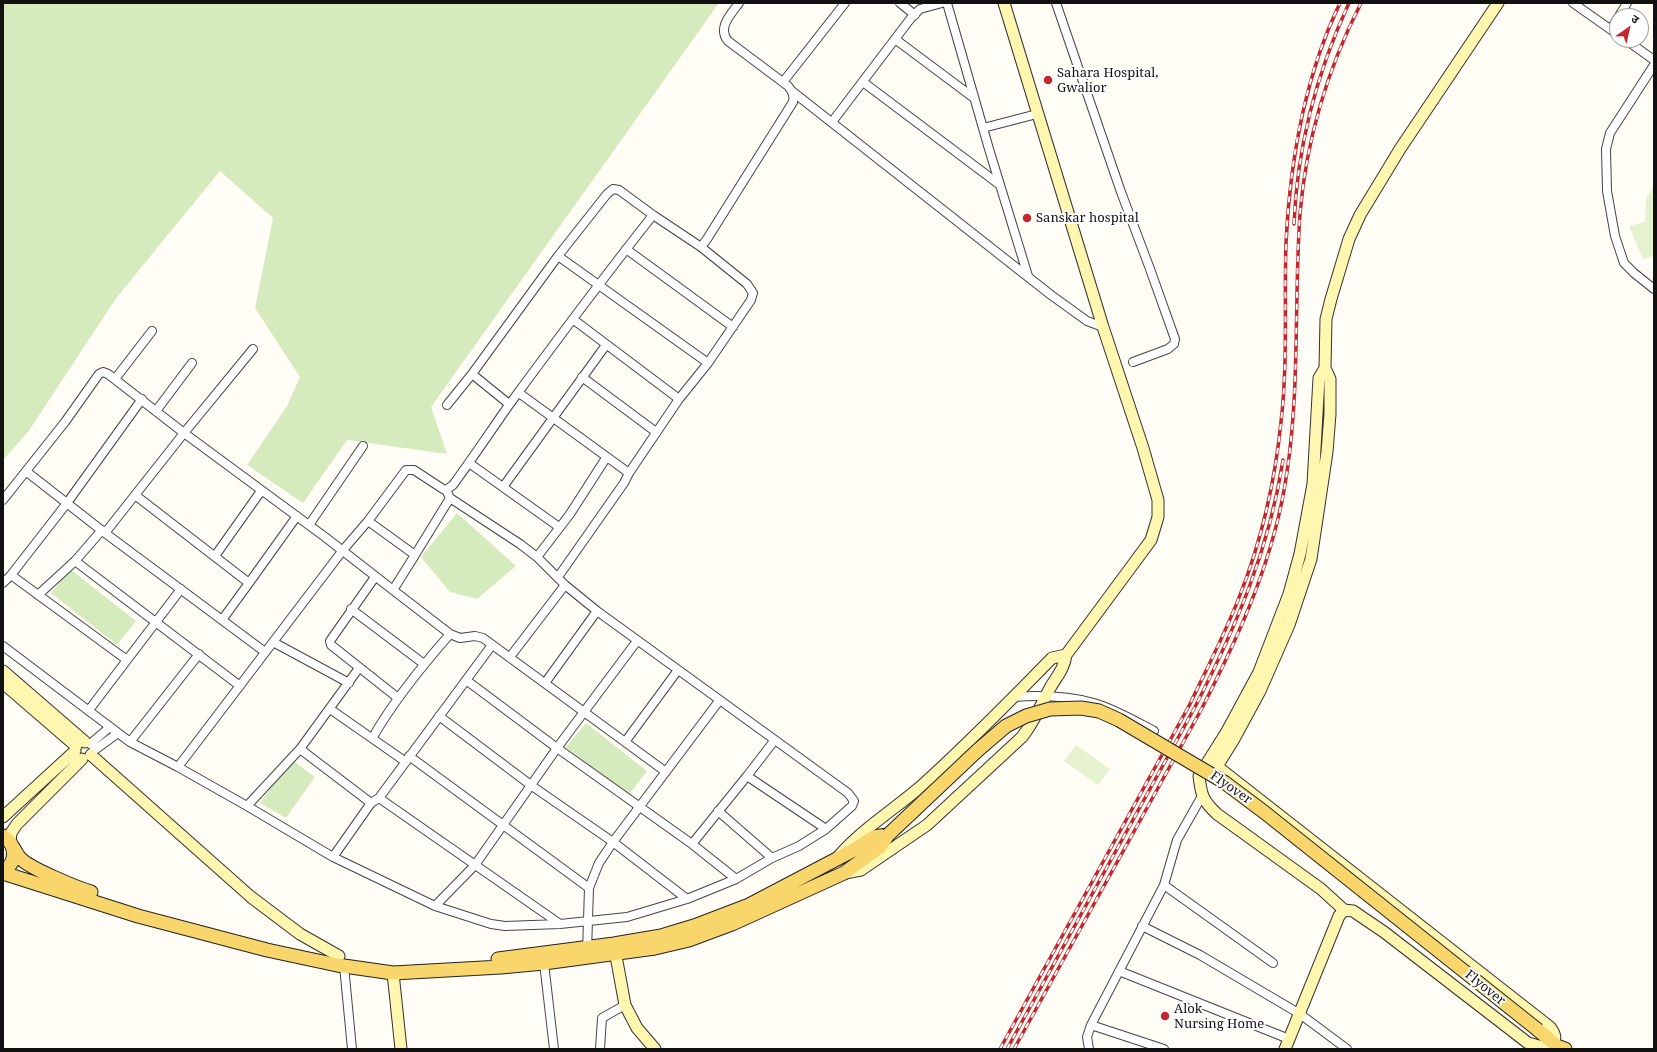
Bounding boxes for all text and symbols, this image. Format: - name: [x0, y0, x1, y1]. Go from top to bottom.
- north arrow: [1609, 8, 1649, 48]
- text: उ: [1629, 10, 1642, 26]
- place label: Sahara Hospital, Gwalior: [1057, 65, 1159, 96]
- marker: Sahara Hospital, Gwalior: [1042, 74, 1054, 86]
- place label: Sanskar hospital: [1036, 210, 1139, 226]
- marker: Sanskar hospital: [1021, 212, 1033, 224]
- street label: Flyover: [1207, 768, 1255, 808]
- street label: Flyover: [1462, 967, 1508, 1009]
- place label: Alok Nursing Home: [1174, 1001, 1264, 1032]
- marker: Alok Nursing Home: [1159, 1010, 1171, 1022]

